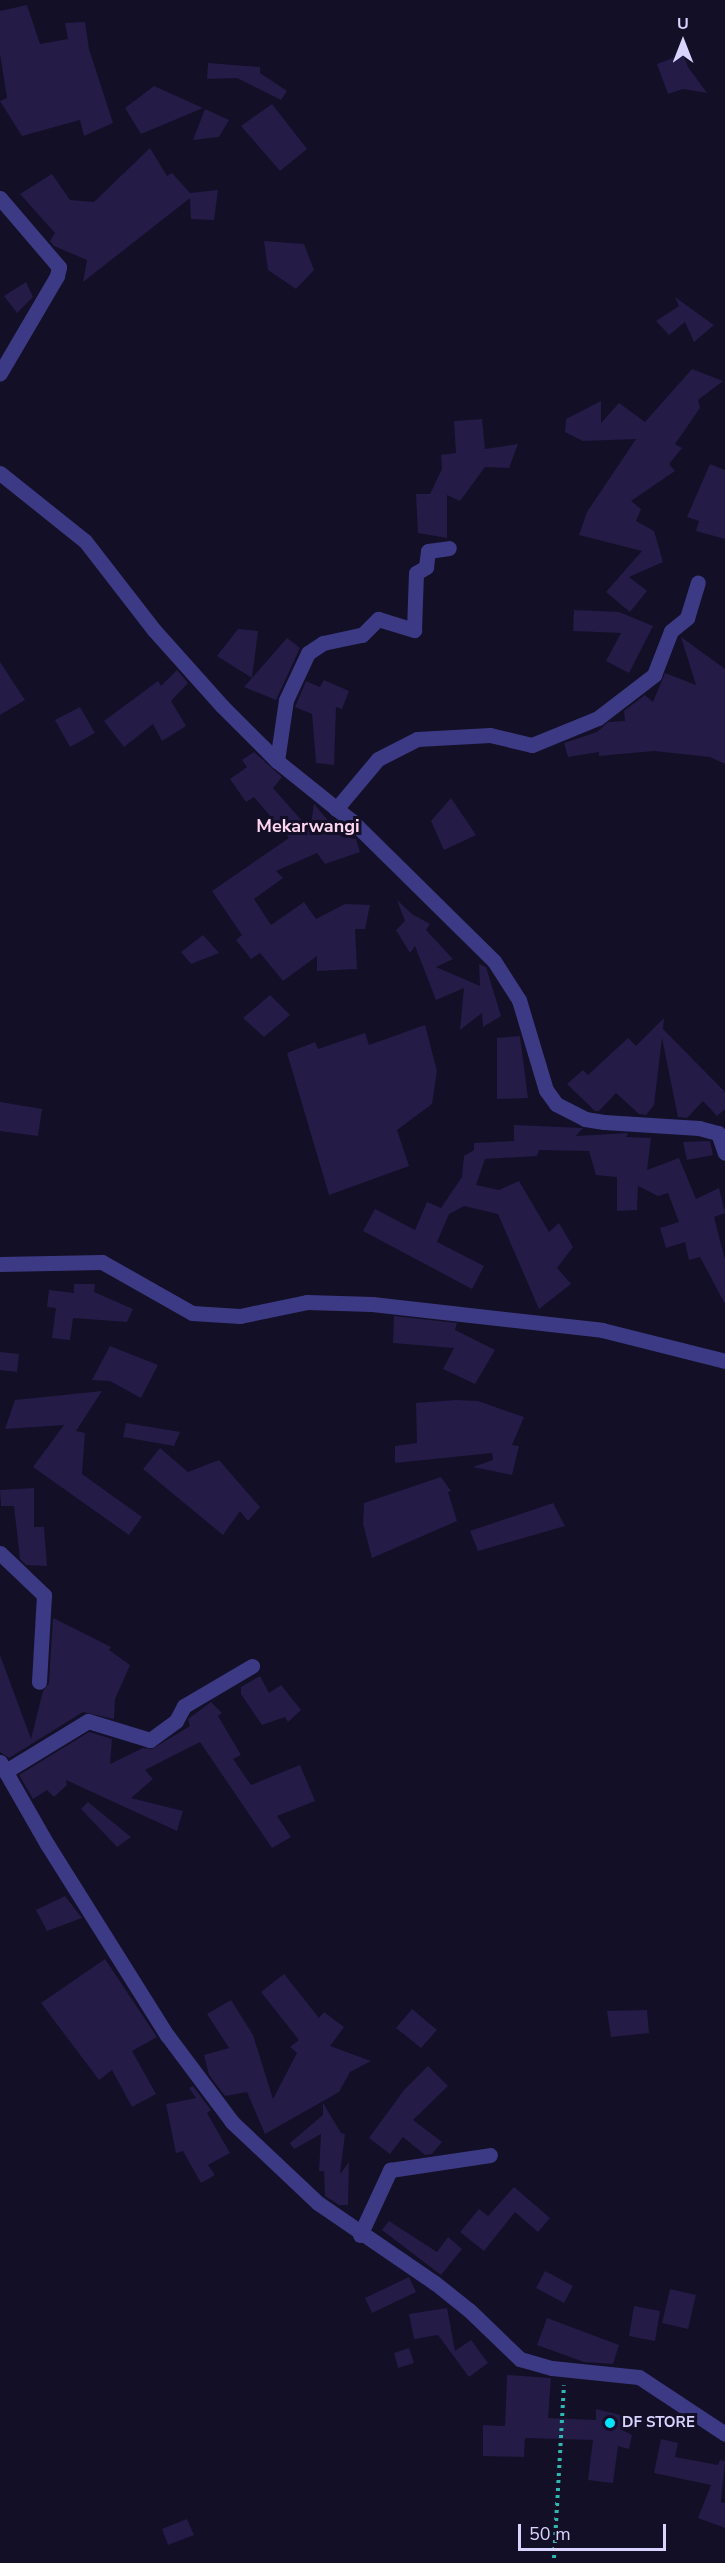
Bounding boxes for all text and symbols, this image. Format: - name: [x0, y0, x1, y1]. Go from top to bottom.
- north arrow: [653, 12, 713, 72]
- text: U: [677, 13, 689, 35]
- district label: Mekarwangi: [256, 815, 360, 837]
- place label: DF STORE: [622, 2414, 695, 2432]
- marker: DF STORE: [603, 2416, 617, 2430]
- scale bar: [521, 2512, 670, 2550]
- text: 50 m: [529, 2522, 571, 2546]

